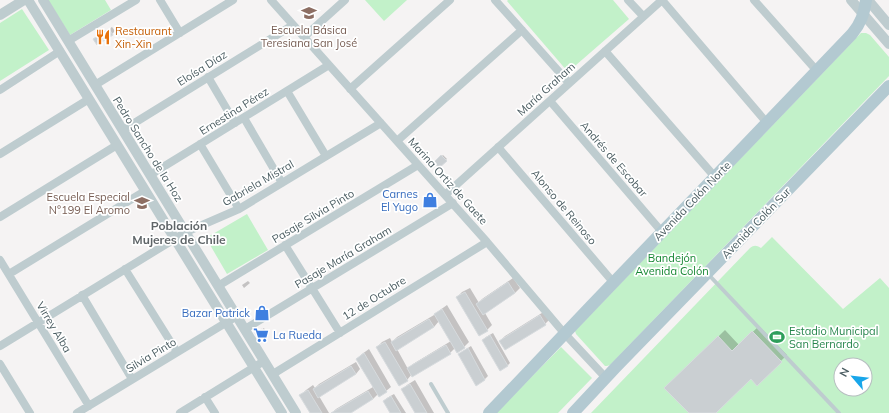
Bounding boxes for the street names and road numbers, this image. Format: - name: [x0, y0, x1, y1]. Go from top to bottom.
- street label: Eloísa Díaz: [175, 47, 230, 89]
- street label: María Graham: [514, 59, 578, 119]
- street label: Ernestina Pérez: [197, 84, 272, 138]
- street label: Pedro Sancho de la Hoz: [110, 94, 186, 204]
- street label: Andrés de Escobar: [577, 118, 651, 200]
- street label: Marina Ortiz de Gaete: [405, 135, 491, 227]
- street label: Gabriela Mistral: [220, 157, 296, 209]
- street label: Avenida Colón Norte: [651, 158, 733, 244]
- street label: Alonso de Reinoso: [528, 166, 600, 248]
- street label: Avenida Colón Sur: [718, 185, 794, 261]
- street label: Pasaje Silvia Pinto: [269, 186, 357, 246]
- street label: Pasaje María Graham: [292, 223, 394, 291]
- street label: 12 de Octubre: [340, 273, 408, 323]
- street label: Virrey Alba: [33, 299, 75, 355]
- street label: Silvia Pinto: [123, 334, 179, 376]

